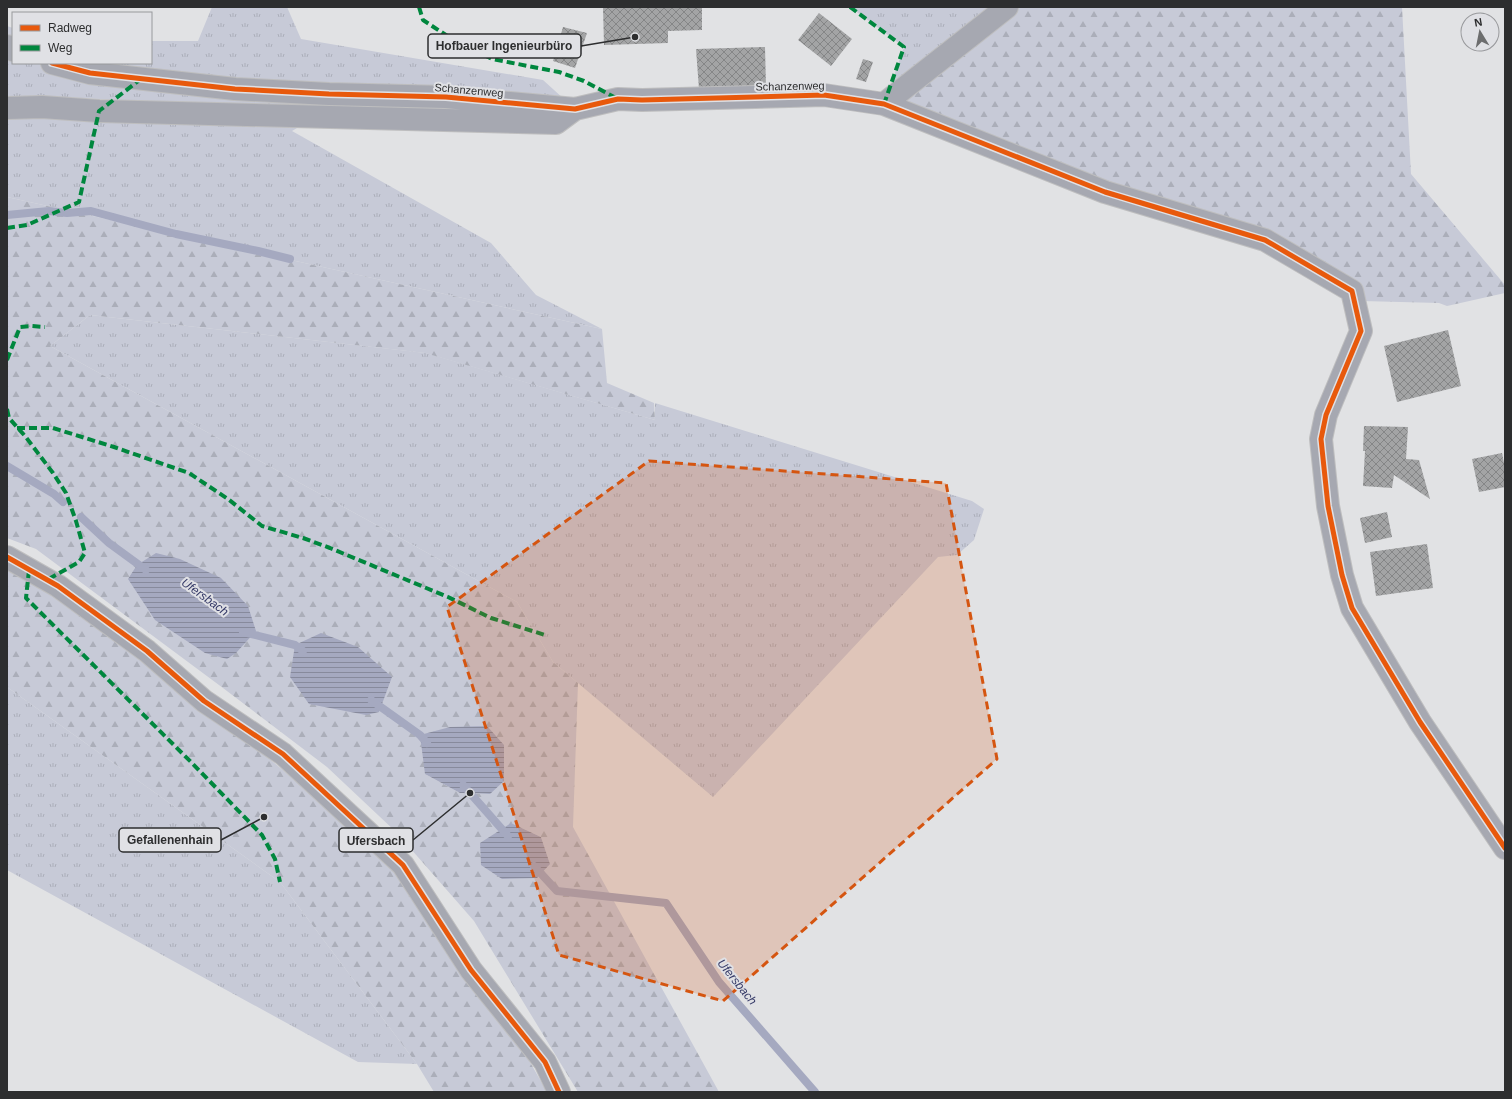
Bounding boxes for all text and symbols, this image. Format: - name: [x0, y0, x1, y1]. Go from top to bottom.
- legend: [12, 12, 152, 64]
- north arrow: [1460, 12, 1500, 52]
- text: N: [1473, 16, 1483, 29]
- text: Radweg: [48, 21, 92, 35]
- callout: Hofbauer Ingenieurbüro: [428, 34, 581, 58]
- text: Hofbauer Ingenieurbüro: [436, 39, 572, 53]
- text: Weg: [48, 41, 72, 55]
- street label: Schanzenweg: [755, 79, 825, 93]
- street label: Schanzenweg: [434, 81, 504, 99]
- water label: Ufersbach: [179, 575, 231, 619]
- callout: Gefallenenhain: [119, 828, 221, 852]
- callout: Ufersbach: [339, 828, 413, 852]
- text: Gefallenenhain: [127, 833, 213, 847]
- text: Ufersbach: [347, 834, 405, 848]
- water label: Ufersbach: [714, 956, 760, 1008]

